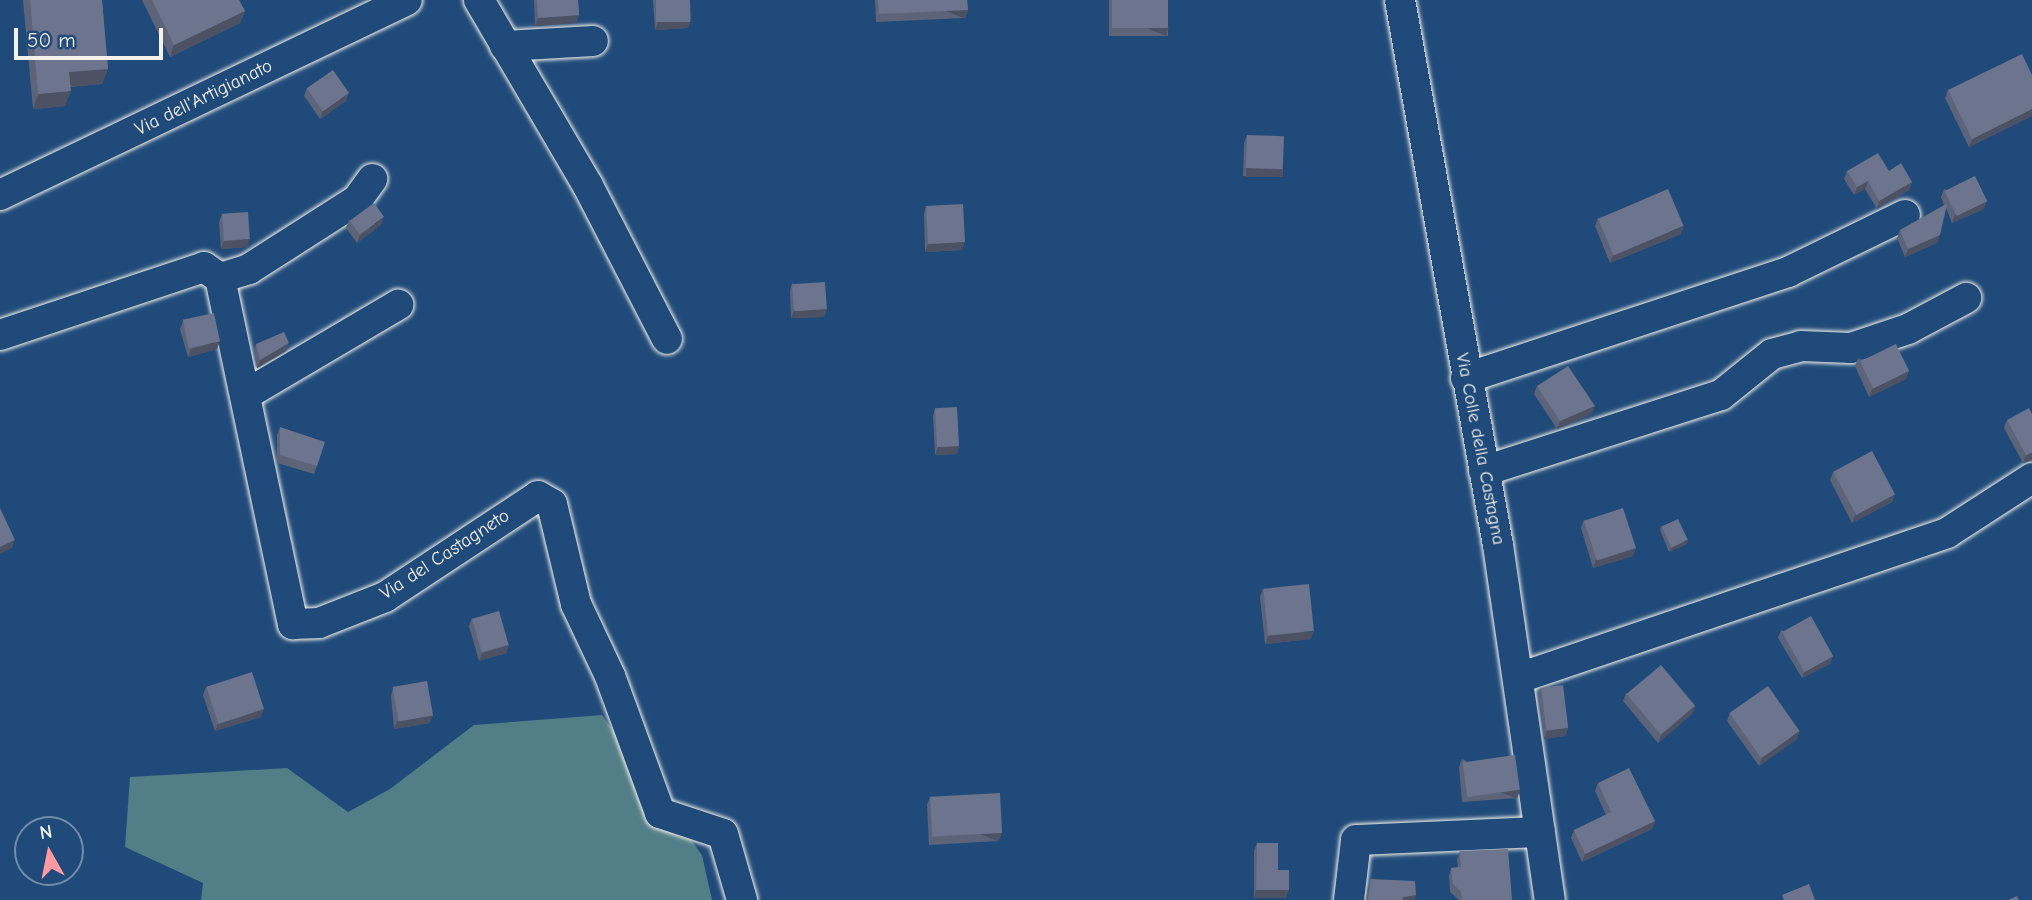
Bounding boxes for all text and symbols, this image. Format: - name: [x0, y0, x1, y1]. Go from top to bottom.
- scale bar: [18, 14, 166, 58]
- text: 50 m: [27, 28, 76, 52]
- street label: Via dell'Artigianato: [132, 55, 276, 141]
- street label: Via Colle della Castagna: [1450, 351, 1510, 547]
- street label: Via del Castagneto: [376, 505, 514, 605]
- north arrow: [14, 816, 84, 886]
- text: N: [38, 820, 54, 844]

